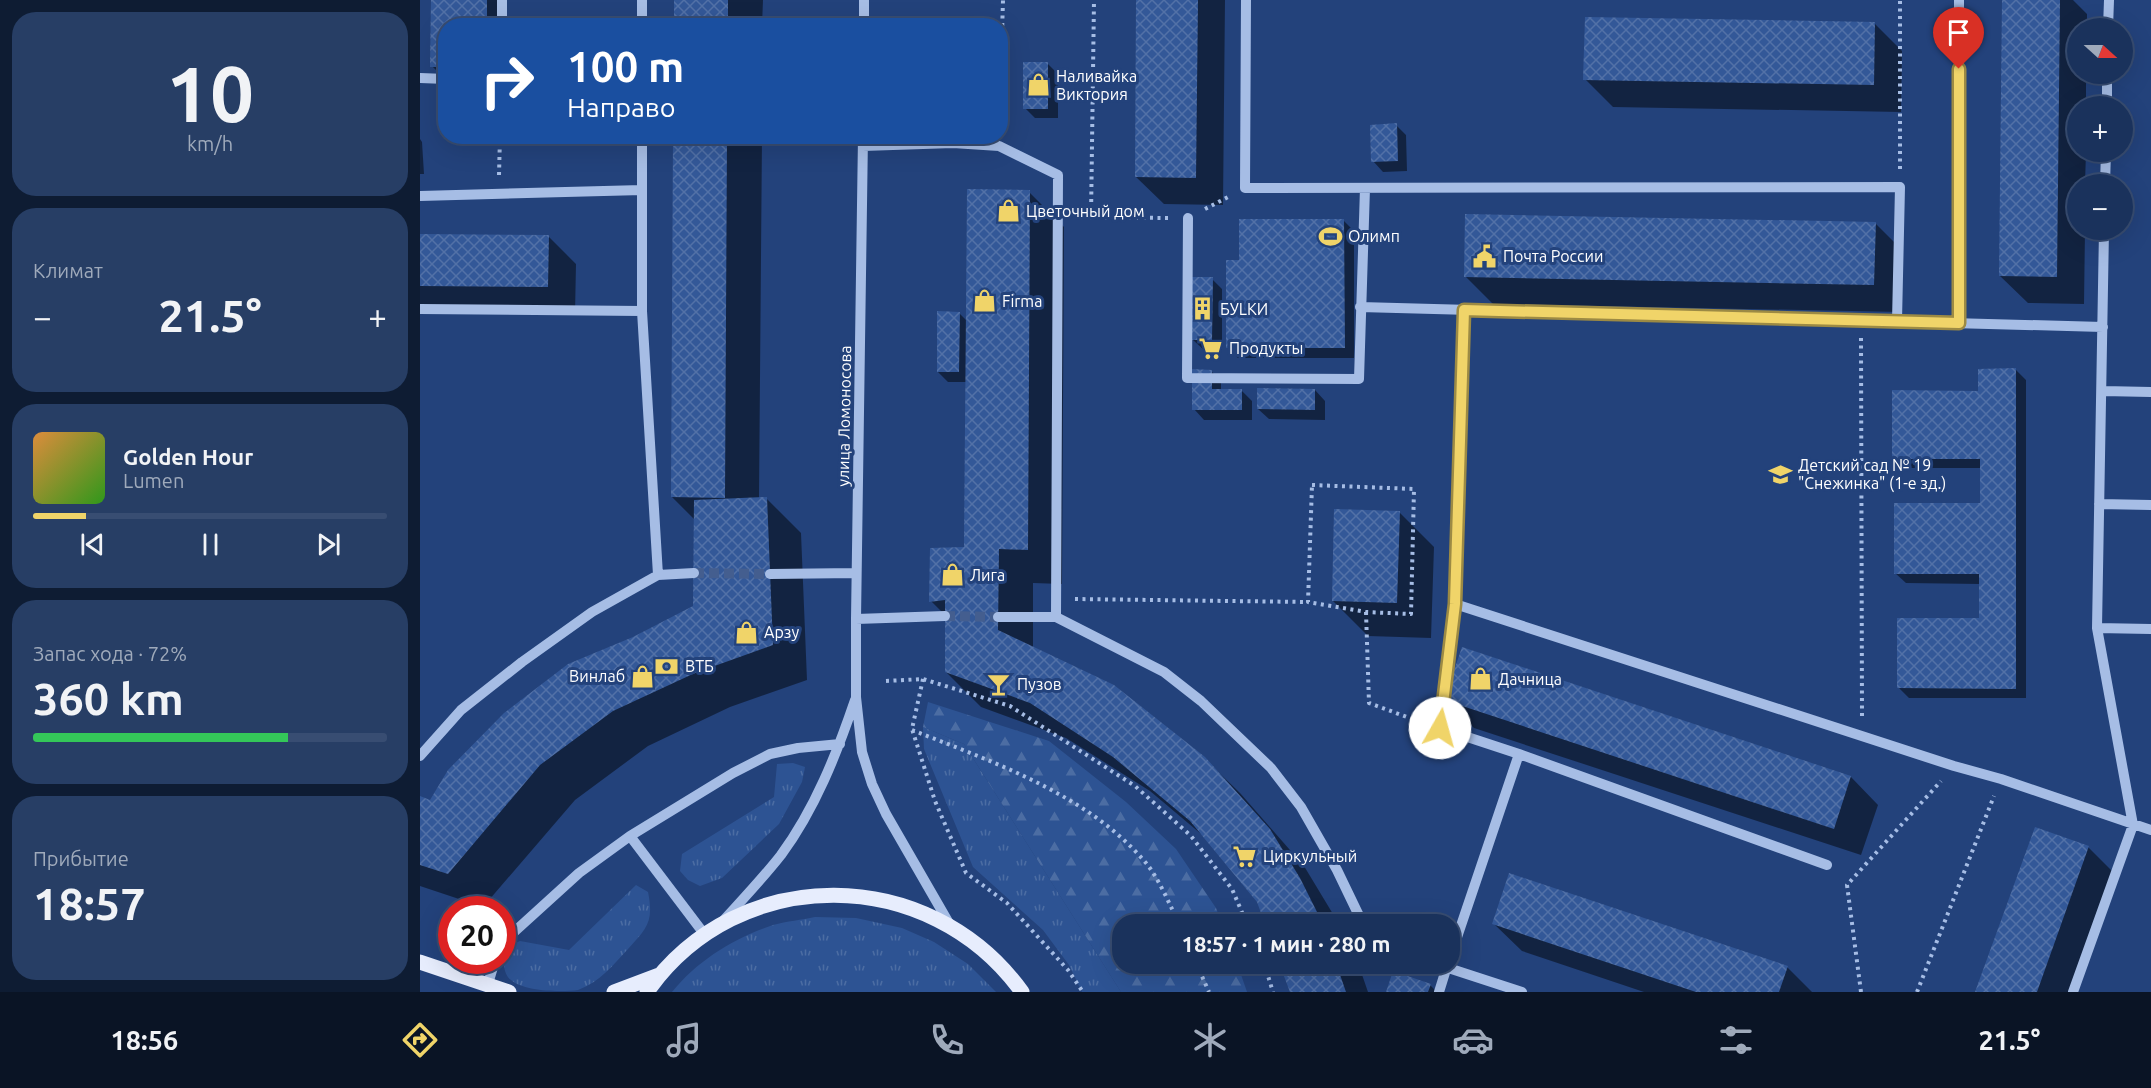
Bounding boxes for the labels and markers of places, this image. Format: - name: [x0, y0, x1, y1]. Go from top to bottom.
- pin: [1933, 7, 1984, 69]
- place label: Наливайка Виктория: [1056, 67, 1137, 103]
- shop icon: Наливайка Виктория: [1025, 72, 1051, 98]
- shop icon: Цветочный дом: [995, 198, 1021, 224]
- place label: Цветочный дом: [1026, 202, 1145, 220]
- sports icon: Олимп: [1317, 223, 1343, 249]
- place label: Олимп: [1348, 227, 1400, 245]
- public building icon: Почта России: [1472, 243, 1498, 269]
- place label: Почта России: [1503, 247, 1603, 265]
- shop icon: Firma: [971, 288, 997, 314]
- place label: Firma: [1002, 292, 1042, 310]
- building icon: БУLКИ: [1189, 296, 1215, 322]
- place label: БУLКИ: [1220, 300, 1268, 318]
- supermarket icon: Продукты: [1198, 335, 1224, 361]
- place label: Продукты: [1229, 339, 1304, 357]
- place label: Детский сад № 19 "Снежинка" (1-е зд.): [1798, 456, 1946, 493]
- school or university icon: Детский сад № 19 "Снежинка" (1-е зд.): [1767, 461, 1793, 487]
- shop icon: Лига: [939, 562, 965, 588]
- place label: Лига: [970, 566, 1005, 584]
- shop icon: Арзу: [733, 619, 759, 645]
- place label: Арзу: [764, 623, 799, 641]
- bank icon: ВТБ: [654, 653, 680, 679]
- place label: ВТБ: [685, 657, 714, 675]
- shop icon: Винлаб: [630, 663, 656, 689]
- shop icon: Дачница: [1467, 666, 1493, 692]
- place label: Винлаб: [569, 667, 625, 685]
- place label: Дачница: [1498, 670, 1562, 688]
- bar icon: Пузов: [986, 671, 1012, 697]
- place label: Пузов: [1017, 675, 1062, 693]
- supermarket icon: Циркульный: [1232, 843, 1258, 869]
- place label: Циркульный: [1263, 847, 1357, 865]

